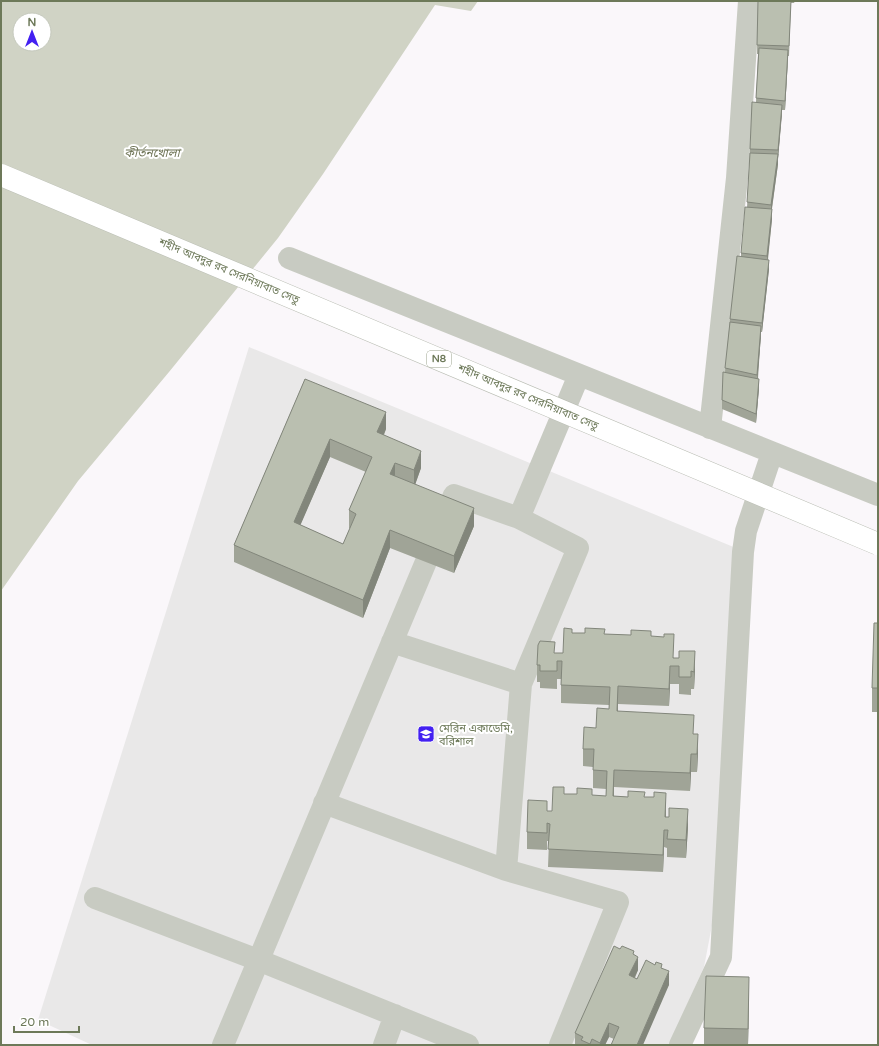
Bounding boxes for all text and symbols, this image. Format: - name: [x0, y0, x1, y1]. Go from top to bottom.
- north arrow: [12, 12, 52, 52]
- text: N: [28, 16, 36, 29]
- water label: কীর্তনখোলা: [124, 146, 183, 160]
- street label: শহীদ আবদুর রব সেরনিয়াবাত সেতু: [156, 235, 301, 307]
- road number: N8: [427, 351, 451, 367]
- street label: শহীদ আবদুর রব সেরনিয়াবাত সেতু: [455, 361, 600, 433]
- place label: মেরিন একাডেমি, বরিশাল: [438, 722, 513, 748]
- school or university icon: মেরিন একাডেমি, বরিশাল: [416, 724, 436, 744]
- scale bar: [14, 1008, 79, 1034]
- text: 20 m: [20, 1015, 49, 1029]

